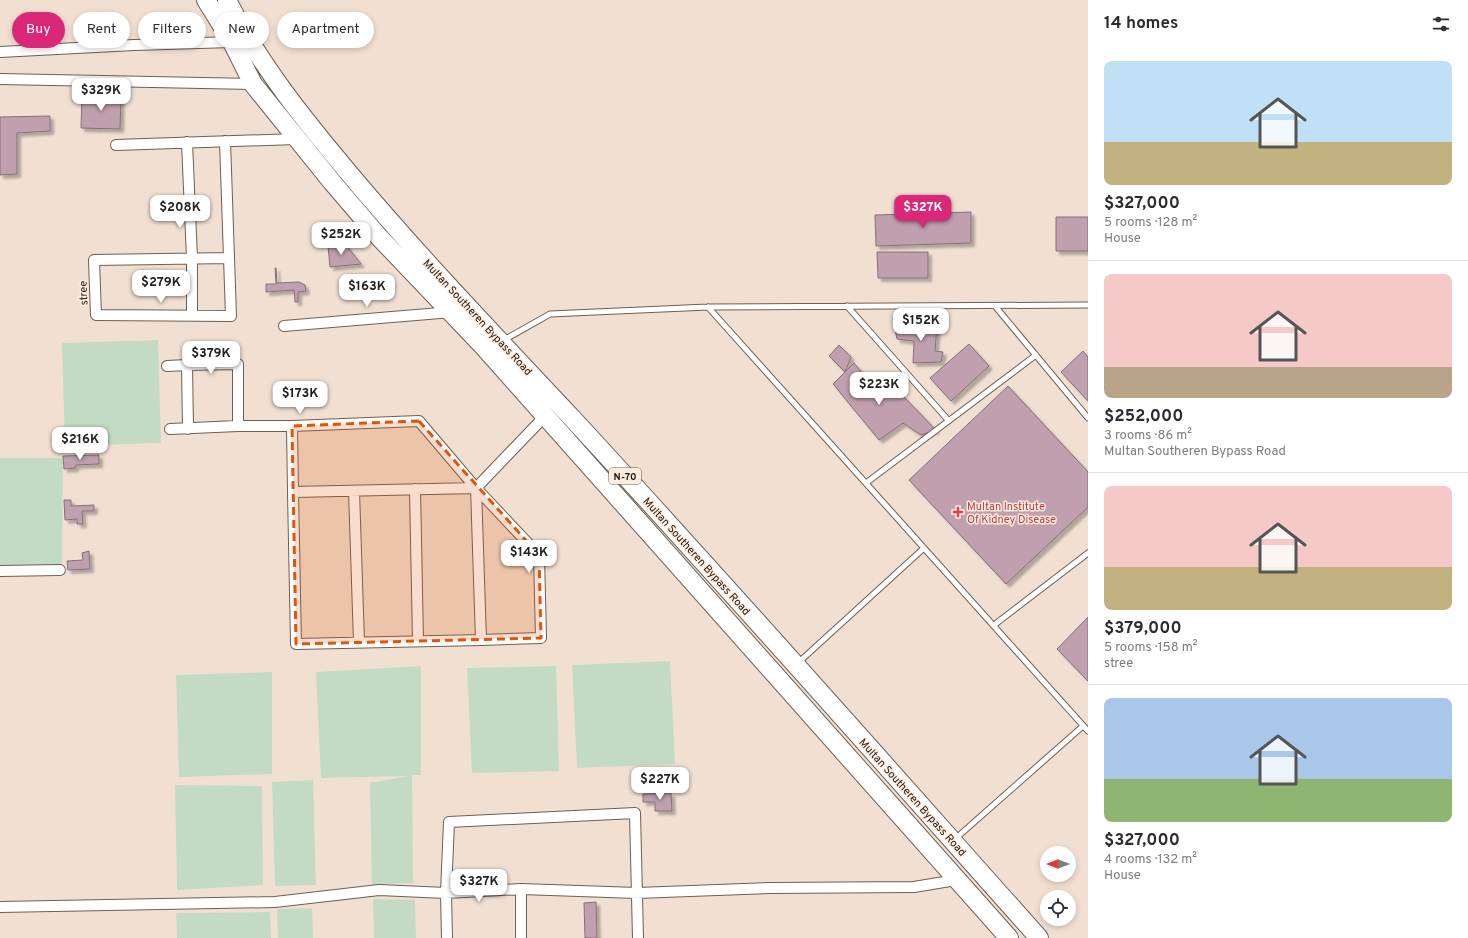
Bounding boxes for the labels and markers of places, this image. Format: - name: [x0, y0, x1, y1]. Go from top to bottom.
- pin: $329K: [73, 78, 129, 112]
- pin: $208K: [152, 195, 208, 229]
- pin: $327K: [895, 195, 951, 229]
- pin: $252K: [313, 222, 369, 256]
- pin: $279K: [133, 270, 189, 304]
- pin: $163K: [339, 274, 395, 308]
- pin: $152K: [893, 308, 949, 342]
- pin: $379K: [183, 341, 239, 375]
- pin: $223K: [851, 372, 907, 406]
- pin: $173K: [272, 381, 328, 415]
- pin: $216K: [52, 427, 108, 461]
- place label: Multan Institute Of Kidney Disease: [967, 500, 1056, 527]
- marker: Multan Institute Of Kidney Disease: [952, 506, 964, 518]
- pin: $143K: [501, 540, 557, 574]
- pin: $227K: [632, 767, 688, 801]
- pin: $327K: [451, 869, 507, 903]

